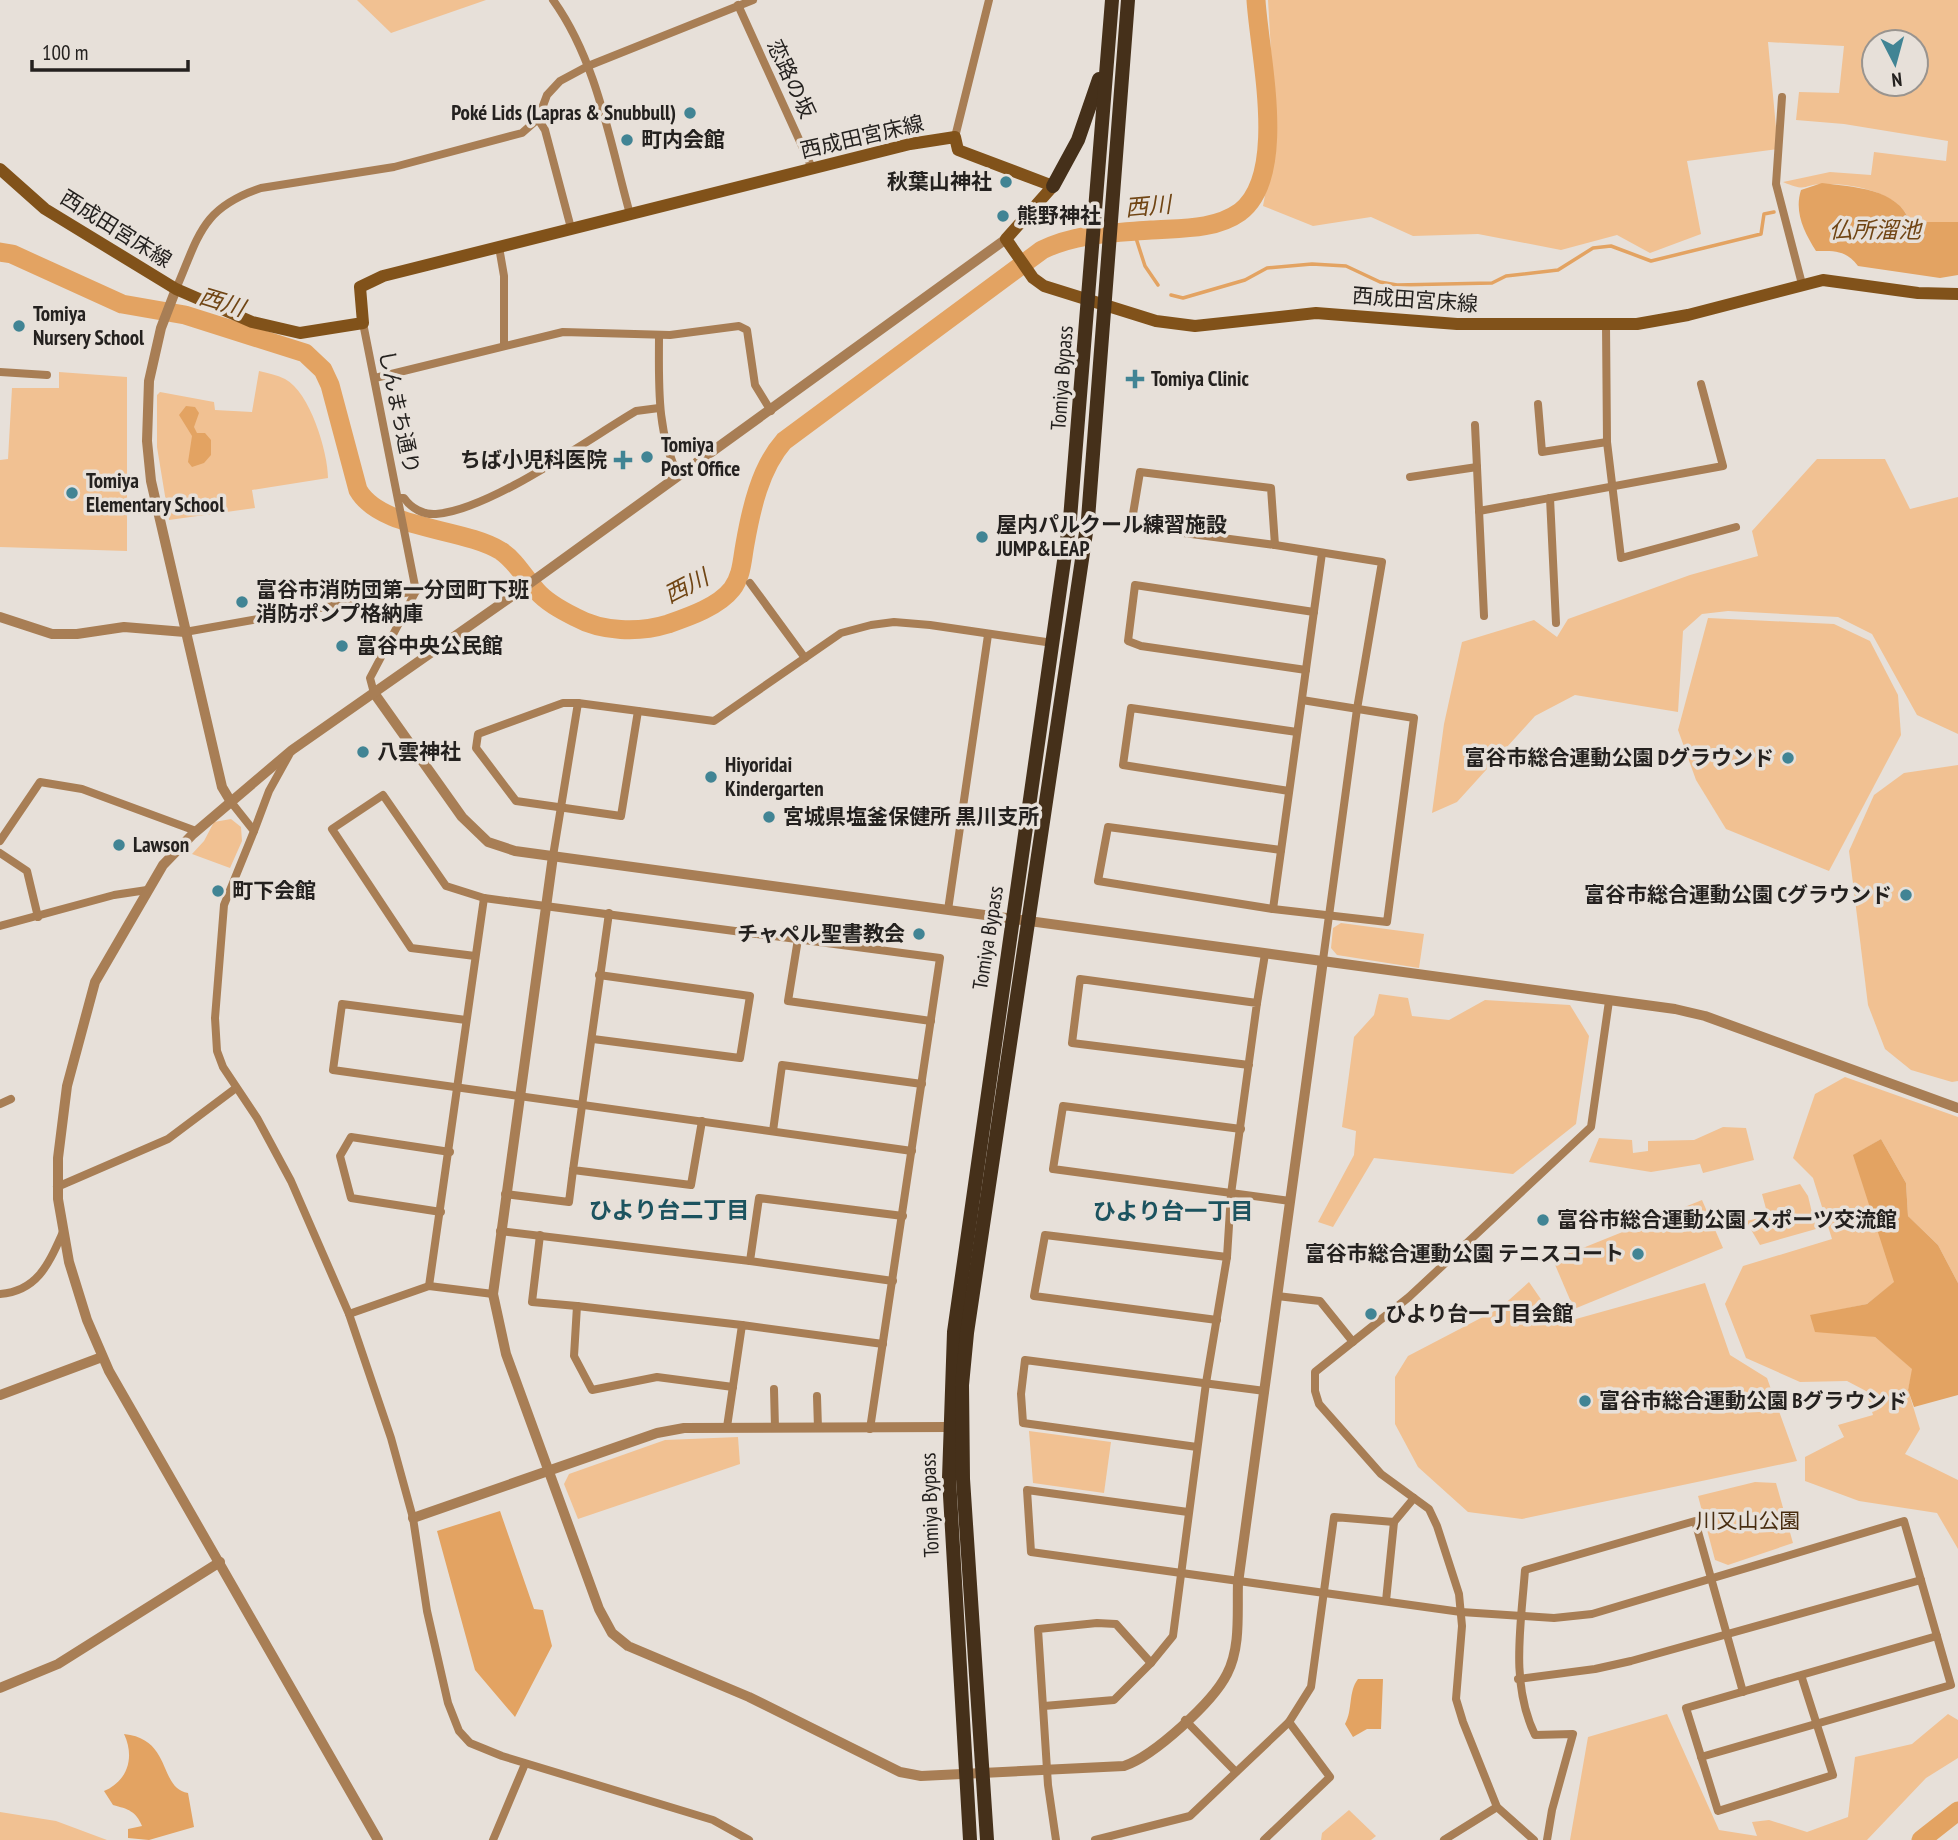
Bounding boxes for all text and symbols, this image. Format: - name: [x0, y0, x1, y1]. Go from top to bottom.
- scale bar: [32, 28, 187, 72]
- north arrow: [1860, 28, 1930, 98]
- street label: 恋路の坂: [761, 35, 821, 123]
- text: 100 m: [42, 39, 88, 66]
- text: N: [1890, 67, 1903, 92]
- place label: Poké Lids (Lapras & Snubbull): [451, 99, 676, 126]
- marker: Poké Lids (Lapras & Snubbull): [682, 105, 698, 121]
- street label: 西成田宮床線: [797, 109, 926, 164]
- place label: 町内会館: [641, 126, 725, 153]
- marker: 町内会館: [619, 132, 635, 148]
- place label: 秋葉山神社: [887, 168, 992, 195]
- marker: 秋葉山神社: [998, 174, 1014, 190]
- street label: 西成田宮床線: [56, 184, 177, 273]
- water label: 西川: [1124, 189, 1175, 222]
- place label: 熊野神社: [1017, 202, 1101, 229]
- marker: 熊野神社: [995, 208, 1011, 224]
- water label: 仏所溜池: [1829, 215, 1923, 244]
- water label: 西川: [196, 281, 251, 323]
- street label: 西成田宮床線: [1351, 282, 1479, 317]
- place label: Tomiya Nursery School: [33, 300, 145, 351]
- marker: Tomiya Nursery School: [11, 318, 27, 334]
- street label: Tomiya Bypass: [1044, 325, 1079, 431]
- street label: しんまち通り: [373, 347, 426, 476]
- place label: Tomiya Clinic: [1151, 365, 1249, 392]
- marker: Tomiya Clinic: [1125, 369, 1145, 389]
- place label: Tomiya Post Office: [661, 431, 740, 482]
- place label: ちば小児科医院: [460, 446, 607, 473]
- marker: Tomiya Post Office: [639, 449, 655, 465]
- marker: ちば小児科医院: [613, 450, 633, 470]
- place label: Tomiya Elementary School: [86, 467, 225, 518]
- marker: Tomiya Elementary School: [64, 485, 80, 501]
- place label: 屋内パルクール練習施設 JUMP&LEAP: [995, 511, 1227, 562]
- marker: 屋内パルクール練習施設 JUMP&LEAP: [974, 529, 990, 545]
- water label: 西川: [659, 561, 716, 609]
- place label: 富谷市消防団第一分団町下班 消防ポンプ格納庫: [256, 576, 529, 627]
- marker: 富谷市消防団第一分団町下班 消防ポンプ格納庫: [234, 594, 250, 610]
- place label: 富谷中央公民館: [356, 632, 503, 659]
- marker: 富谷中央公民館: [334, 638, 350, 654]
- place label: 八雲神社: [377, 738, 461, 765]
- marker: 八雲神社: [355, 744, 371, 760]
- place label: 富谷市総合運動公園 Dグラウンド: [1464, 744, 1774, 771]
- marker: 富谷市総合運動公園 Dグラウンド: [1780, 750, 1796, 766]
- place label: Hiyoridai Kindergarten: [725, 751, 824, 802]
- marker: Hiyoridai Kindergarten: [703, 769, 719, 785]
- place label: 宮城県塩釜保健所 黒川支所: [783, 803, 1039, 830]
- marker: 宮城県塩釜保健所 黒川支所: [761, 809, 777, 825]
- place label: Lawson: [133, 831, 189, 858]
- marker: Lawson: [111, 837, 127, 853]
- place label: 町下会館: [232, 877, 316, 904]
- place label: 富谷市総合運動公園 Cグラウンド: [1584, 881, 1892, 908]
- marker: 町下会館: [210, 883, 226, 899]
- street label: Tomiya Bypass: [966, 884, 1009, 992]
- marker: 富谷市総合運動公園 Cグラウンド: [1898, 887, 1914, 903]
- place label: チャペル聖書教会: [737, 920, 905, 947]
- marker: チャペル聖書教会: [911, 926, 927, 942]
- district label: ひより台二丁目: [589, 1195, 749, 1224]
- district label: ひより台一丁目: [1093, 1196, 1253, 1225]
- place label: 富谷市総合運動公園 スポーツ交流館: [1557, 1206, 1897, 1233]
- marker: 富谷市総合運動公園 スポーツ交流館: [1535, 1212, 1551, 1228]
- place label: 富谷市総合運動公園 テニスコート: [1305, 1240, 1624, 1267]
- marker: 富谷市総合運動公園 テニスコート: [1630, 1246, 1646, 1262]
- place label: ひより台一丁目会館: [1385, 1300, 1574, 1327]
- marker: ひより台一丁目会館: [1363, 1306, 1379, 1322]
- place label: 富谷市総合運動公園 Bグラウンド: [1599, 1387, 1908, 1414]
- marker: 富谷市総合運動公園 Bグラウンド: [1577, 1393, 1593, 1409]
- street label: Tomiya Bypass: [914, 1452, 945, 1558]
- park label: 川又山公園: [1696, 1507, 1801, 1534]

